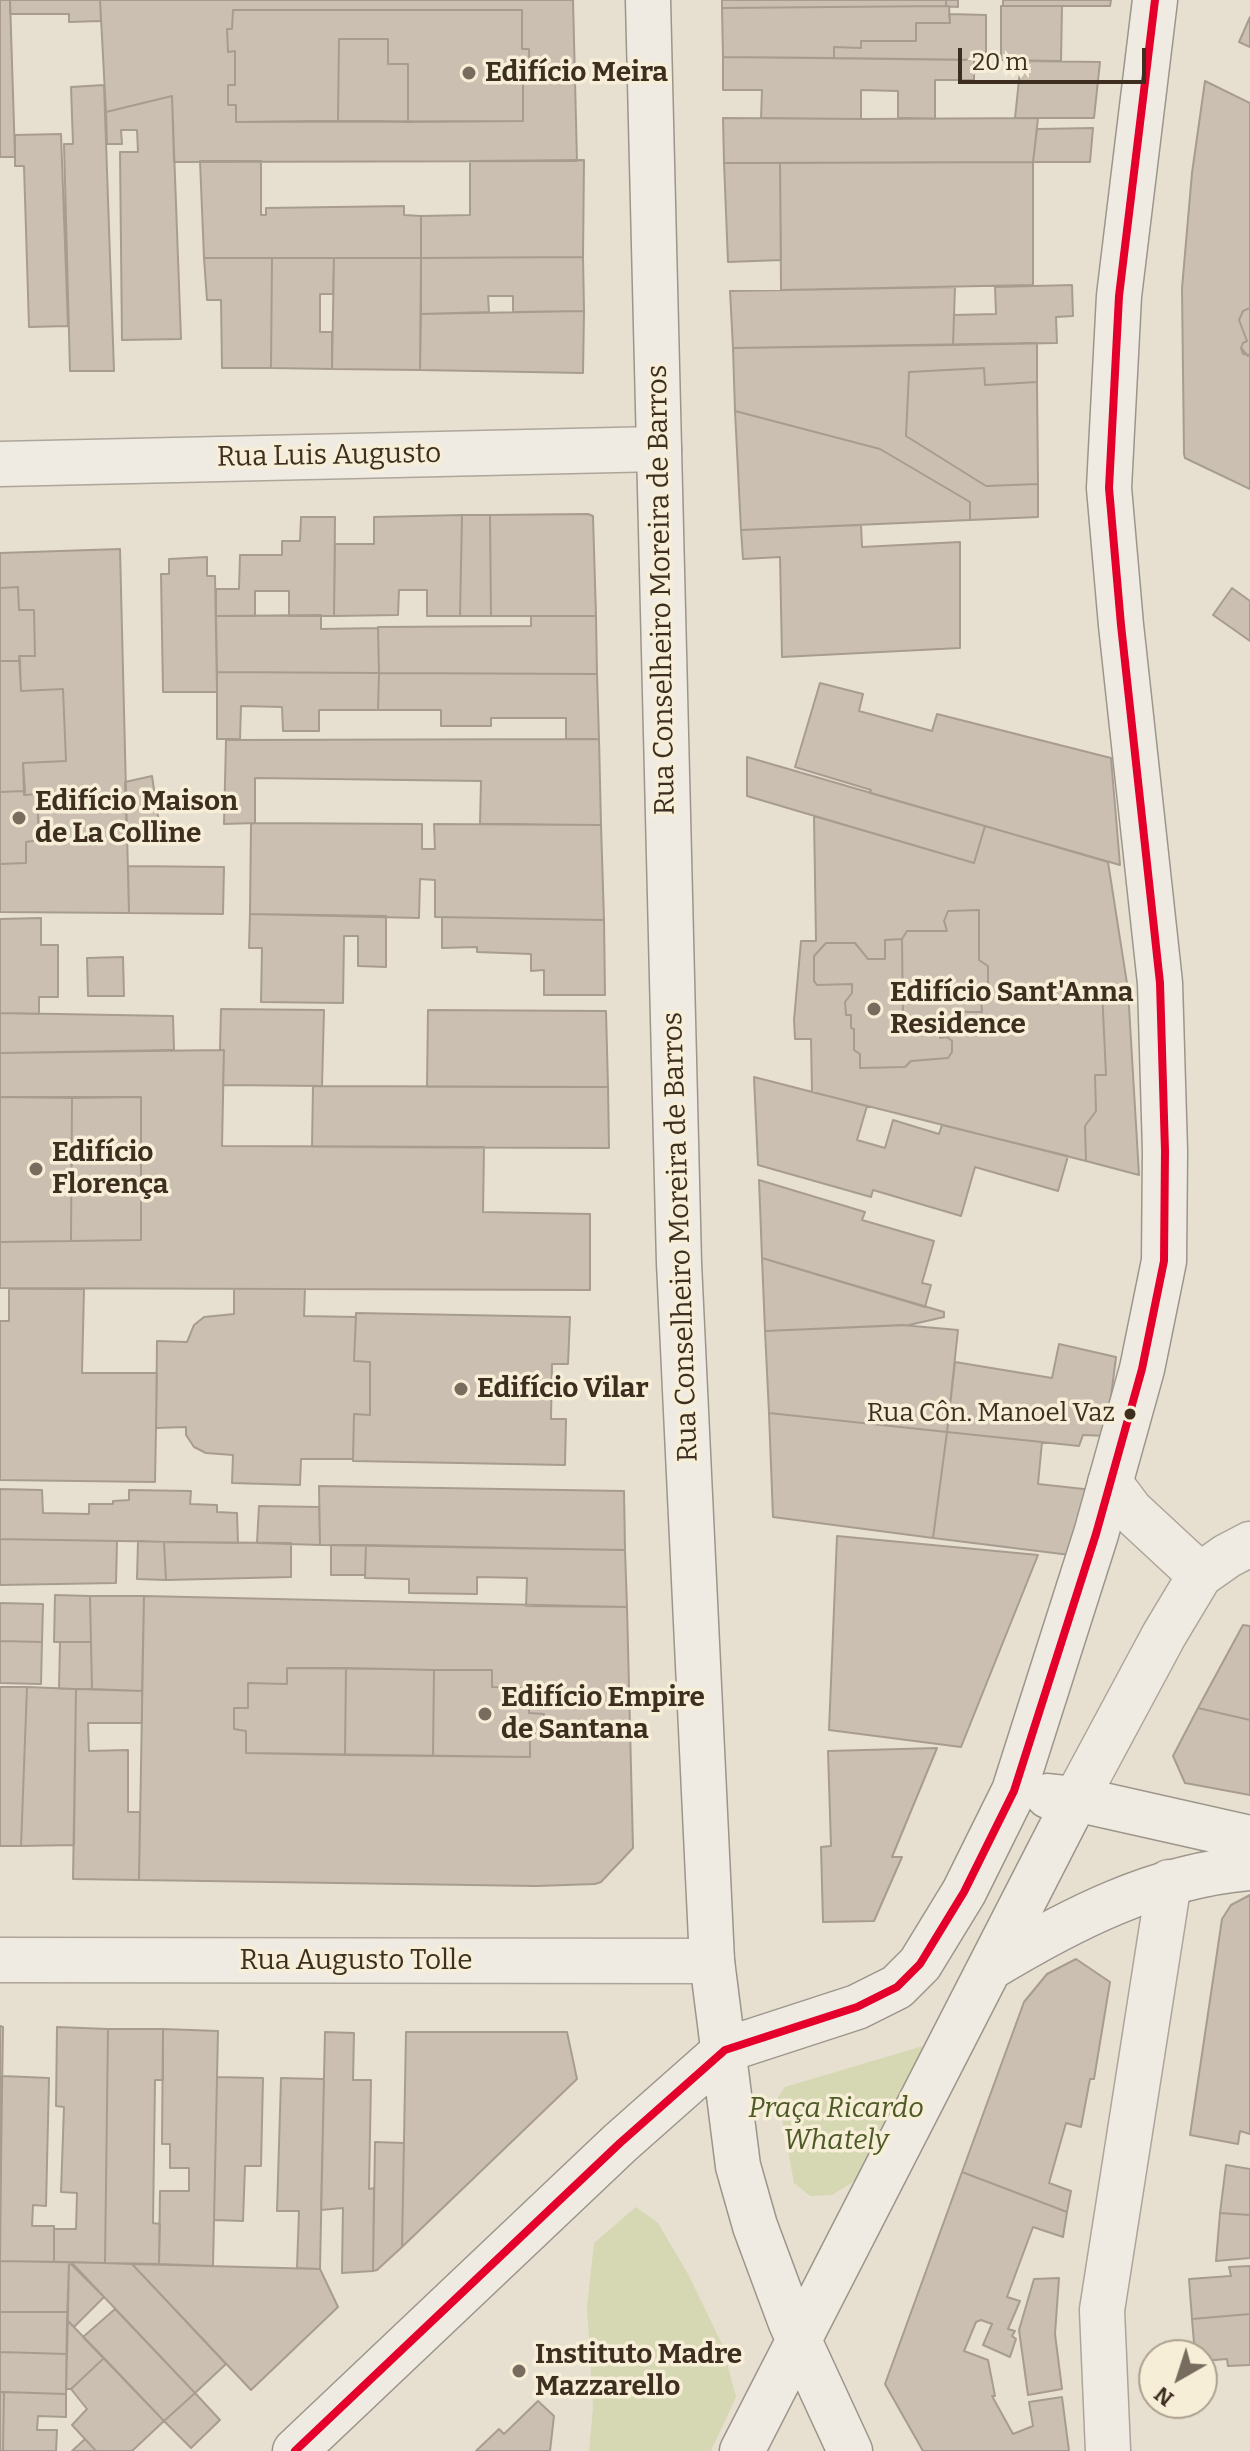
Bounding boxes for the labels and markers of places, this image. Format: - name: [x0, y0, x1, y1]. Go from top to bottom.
- place label: Edifício Meira: [485, 56, 668, 90]
- marker: Edifício Meira: [460, 64, 478, 82]
- place label: Edifício Maison de La Colline: [35, 785, 238, 851]
- marker: Edifício Maison de La Colline: [10, 809, 28, 827]
- place label: Edifício Sant'Anna Residence: [890, 976, 1133, 1042]
- marker: Edifício Sant'Anna Residence: [865, 1000, 883, 1018]
- place label: Edifício Florença: [52, 1136, 168, 1202]
- marker: Edifício Florença: [27, 1160, 45, 1178]
- place label: Edifício Vilar: [477, 1372, 649, 1406]
- marker: Edifício Vilar: [452, 1380, 470, 1398]
- place label: Rua Côn. Manoel Vaz: [867, 1398, 1115, 1430]
- marker: Rua Côn. Manoel Vaz: [1122, 1406, 1138, 1422]
- place label: Edifício Empire de Santana: [501, 1681, 705, 1747]
- marker: Edifício Empire de Santana: [476, 1705, 494, 1723]
- place label: Instituto Madre Mazzarello: [535, 2338, 742, 2404]
- marker: Instituto Madre Mazzarello: [510, 2362, 528, 2380]

